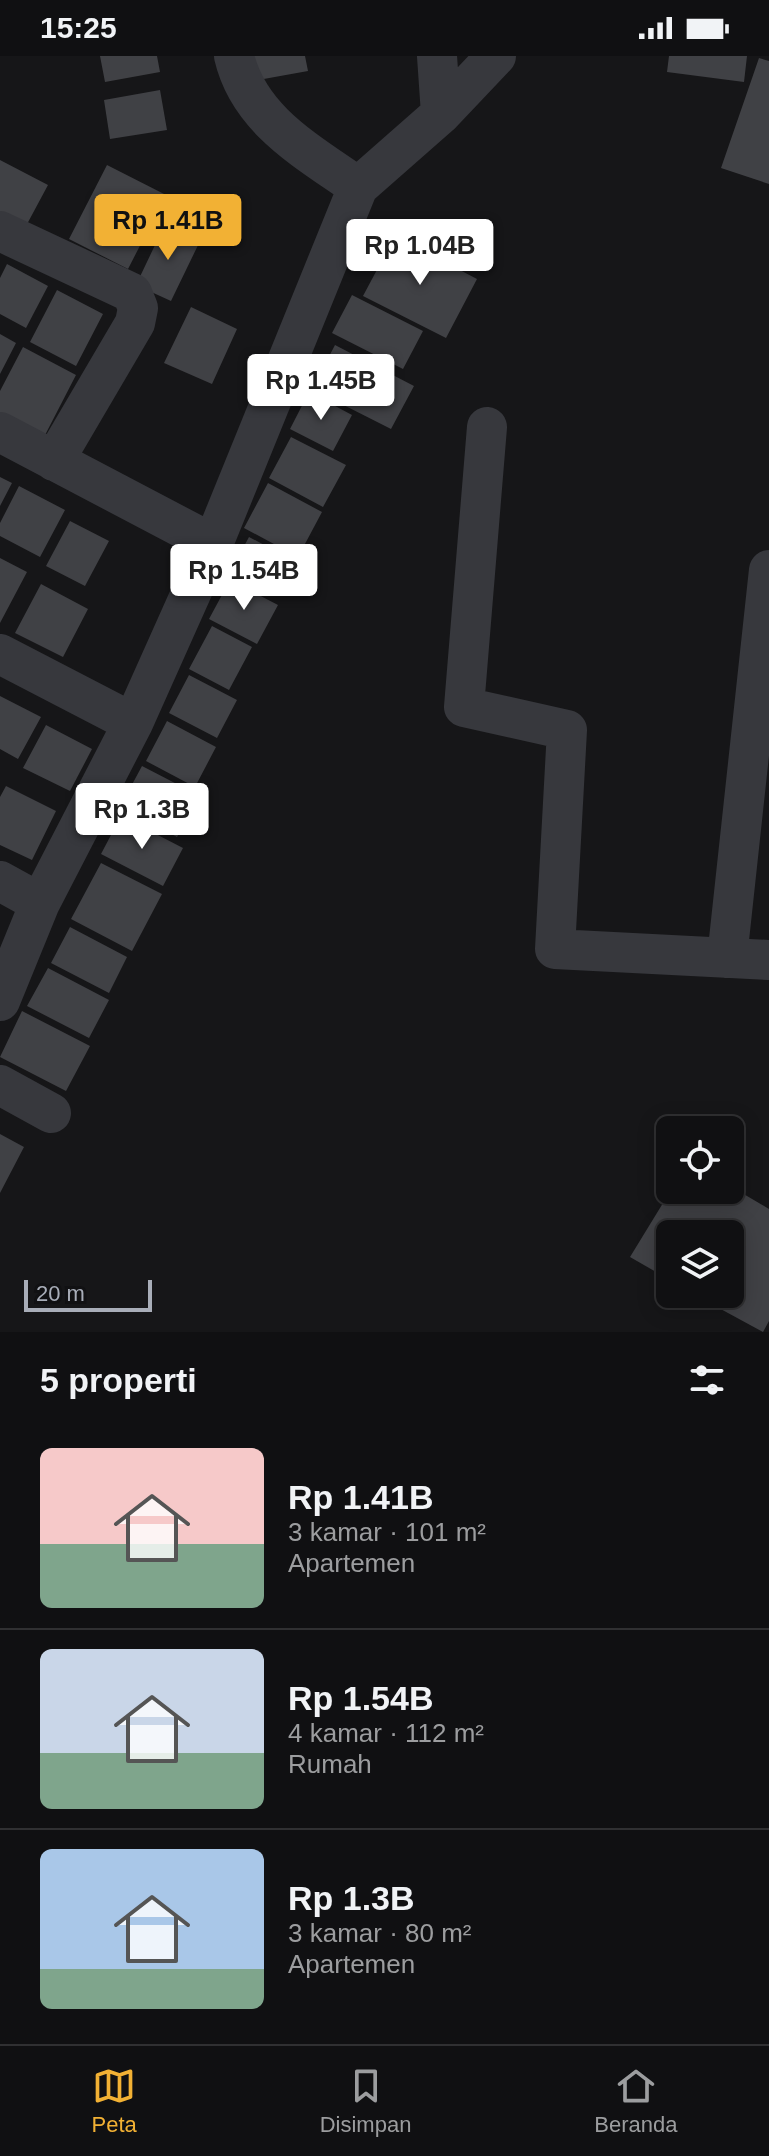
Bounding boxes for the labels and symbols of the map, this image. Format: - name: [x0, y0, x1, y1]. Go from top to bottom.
- pin: Rp 1.41B: [85, 194, 251, 262]
- pin: Rp 1.04B: [337, 219, 503, 287]
- pin: Rp 1.45B: [238, 354, 404, 422]
- pin: Rp 1.54B: [161, 544, 327, 612]
- pin: Rp 1.3B: [68, 783, 216, 851]
- scale bar: [24, 1276, 152, 1312]

